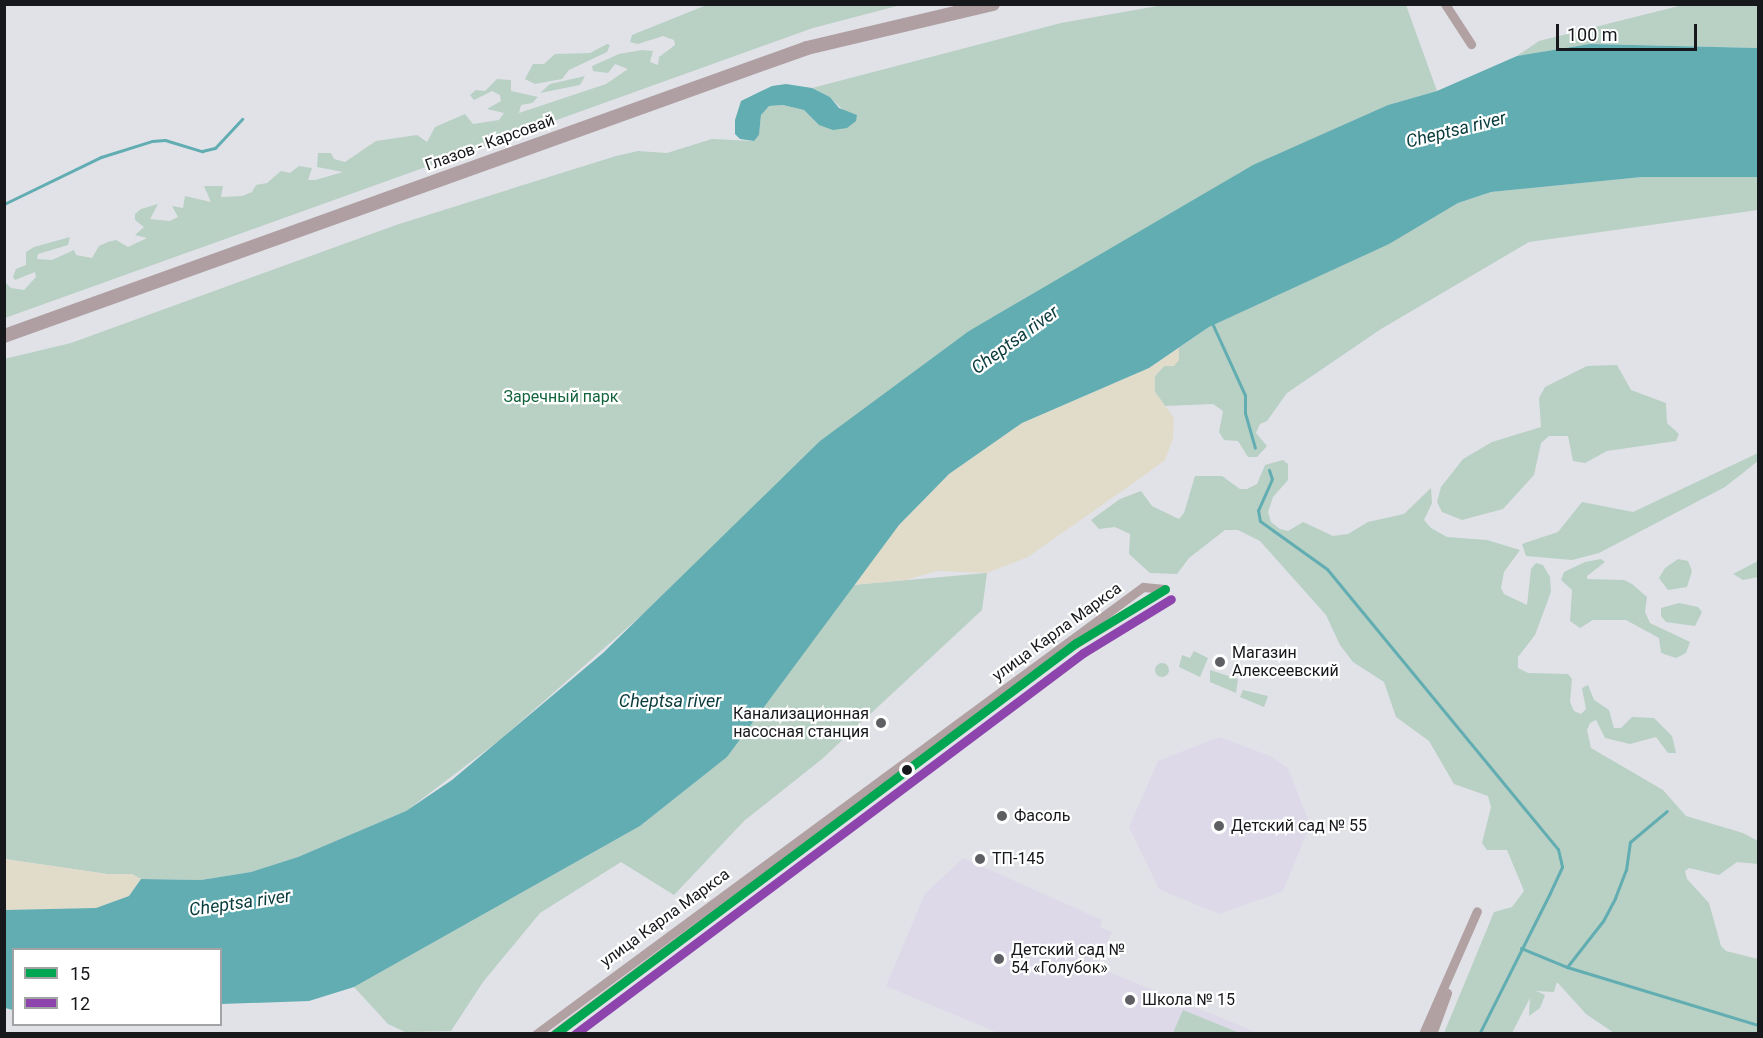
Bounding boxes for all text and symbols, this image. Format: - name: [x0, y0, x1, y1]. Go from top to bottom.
- scale bar: [1559, 12, 1700, 50]
- text: 100 m: [1567, 24, 1618, 45]
- water label: Cheptsa river: [1404, 107, 1508, 153]
- street label: Глазов - Карсовай: [423, 111, 557, 175]
- water label: Cheptsa river: [967, 301, 1063, 379]
- park label: Заречный парк: [504, 387, 618, 407]
- street label: улица Карла Маркса: [989, 579, 1125, 685]
- place label: Магазин Алексеевский: [1232, 643, 1339, 681]
- marker: Магазин Алексеевский: [1213, 655, 1227, 669]
- water label: Cheptsa river: [619, 690, 721, 712]
- place label: Канализационная насосная станция: [733, 704, 869, 742]
- marker: Канализационная насосная станция: [874, 716, 888, 730]
- unlabelled marker: [901, 764, 913, 776]
- place label: Фасоль: [1014, 806, 1070, 826]
- marker: Фасоль: [995, 809, 1009, 823]
- place label: Детский сад № 55: [1231, 816, 1367, 836]
- marker: Детский сад № 55: [1212, 819, 1226, 833]
- place label: ТП-145: [992, 849, 1044, 869]
- marker: ТП-145: [973, 852, 987, 866]
- street label: улица Карла Маркса: [597, 865, 733, 971]
- water label: Cheptsa river: [188, 885, 292, 921]
- place label: Детский сад № 54 «Голубок»: [1011, 940, 1125, 978]
- legend: [12, 948, 222, 1026]
- marker: Детский сад № 54 «Голубок»: [992, 952, 1006, 966]
- text: 15: [70, 963, 90, 984]
- place label: Школа № 15: [1142, 990, 1235, 1010]
- text: 12: [70, 993, 90, 1014]
- marker: Школа № 15: [1123, 993, 1137, 1007]

